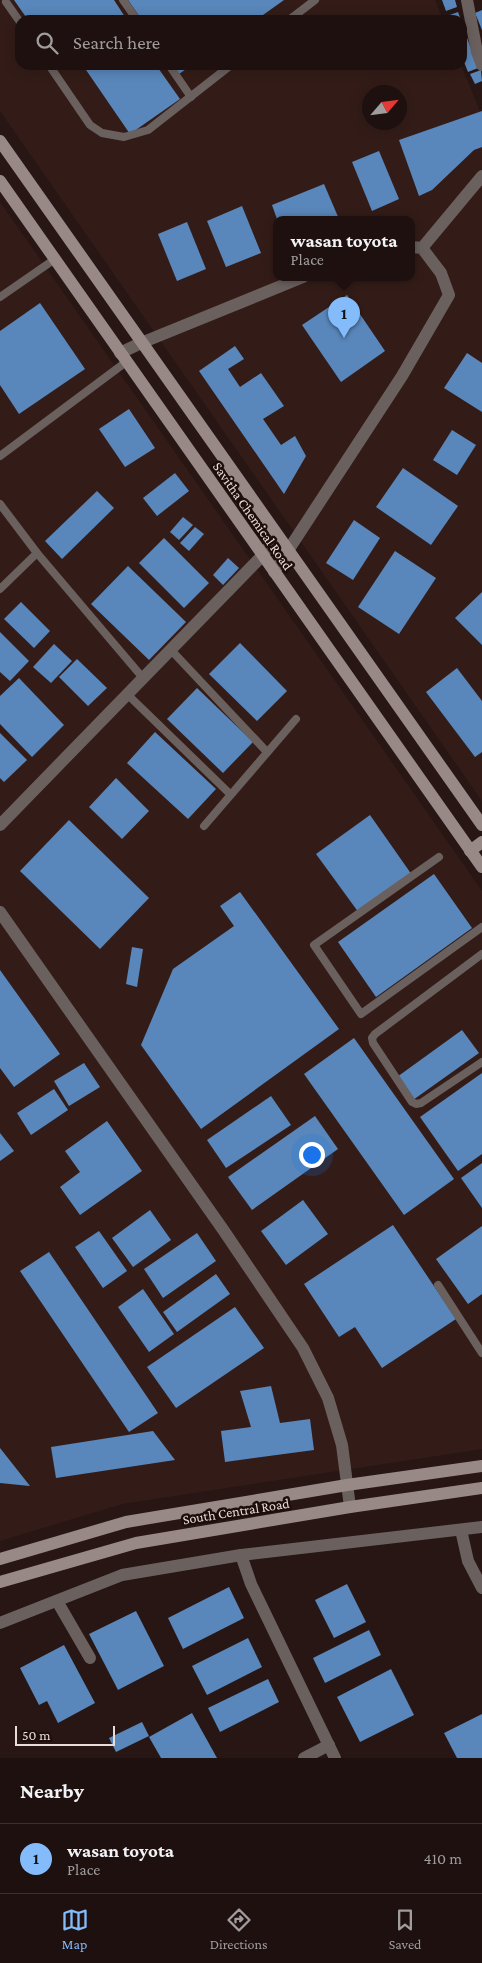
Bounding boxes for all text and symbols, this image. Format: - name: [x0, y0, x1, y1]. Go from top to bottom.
- search box: [15, 15, 467, 70]
- icon: search: [33, 29, 61, 57]
- text: Search here: [73, 32, 160, 53]
- north arrow: [362, 85, 407, 130]
- popup: [273, 216, 415, 281]
- text: wasan toyota: [291, 230, 397, 251]
- text: Place: [291, 251, 324, 268]
- pin: 1: [328, 297, 360, 338]
- street label: Savitha Chemical Road: [210, 459, 297, 574]
- your location: [299, 1142, 325, 1168]
- street label: South Central Road: [181, 1495, 291, 1527]
- scale bar: [15, 1723, 115, 1746]
- text: 50 m: [22, 1727, 50, 1743]
- text: Nearby: [20, 1779, 84, 1803]
- text: wasan toyota: [67, 1840, 174, 1861]
- text: 1: [33, 1850, 39, 1867]
- text: 410 m: [424, 1850, 462, 1867]
- text: Place: [67, 1861, 100, 1878]
- tab: Map: [61, 1906, 89, 1952]
- tab: Directions: [210, 1906, 268, 1952]
- tab: Saved: [389, 1906, 421, 1952]

